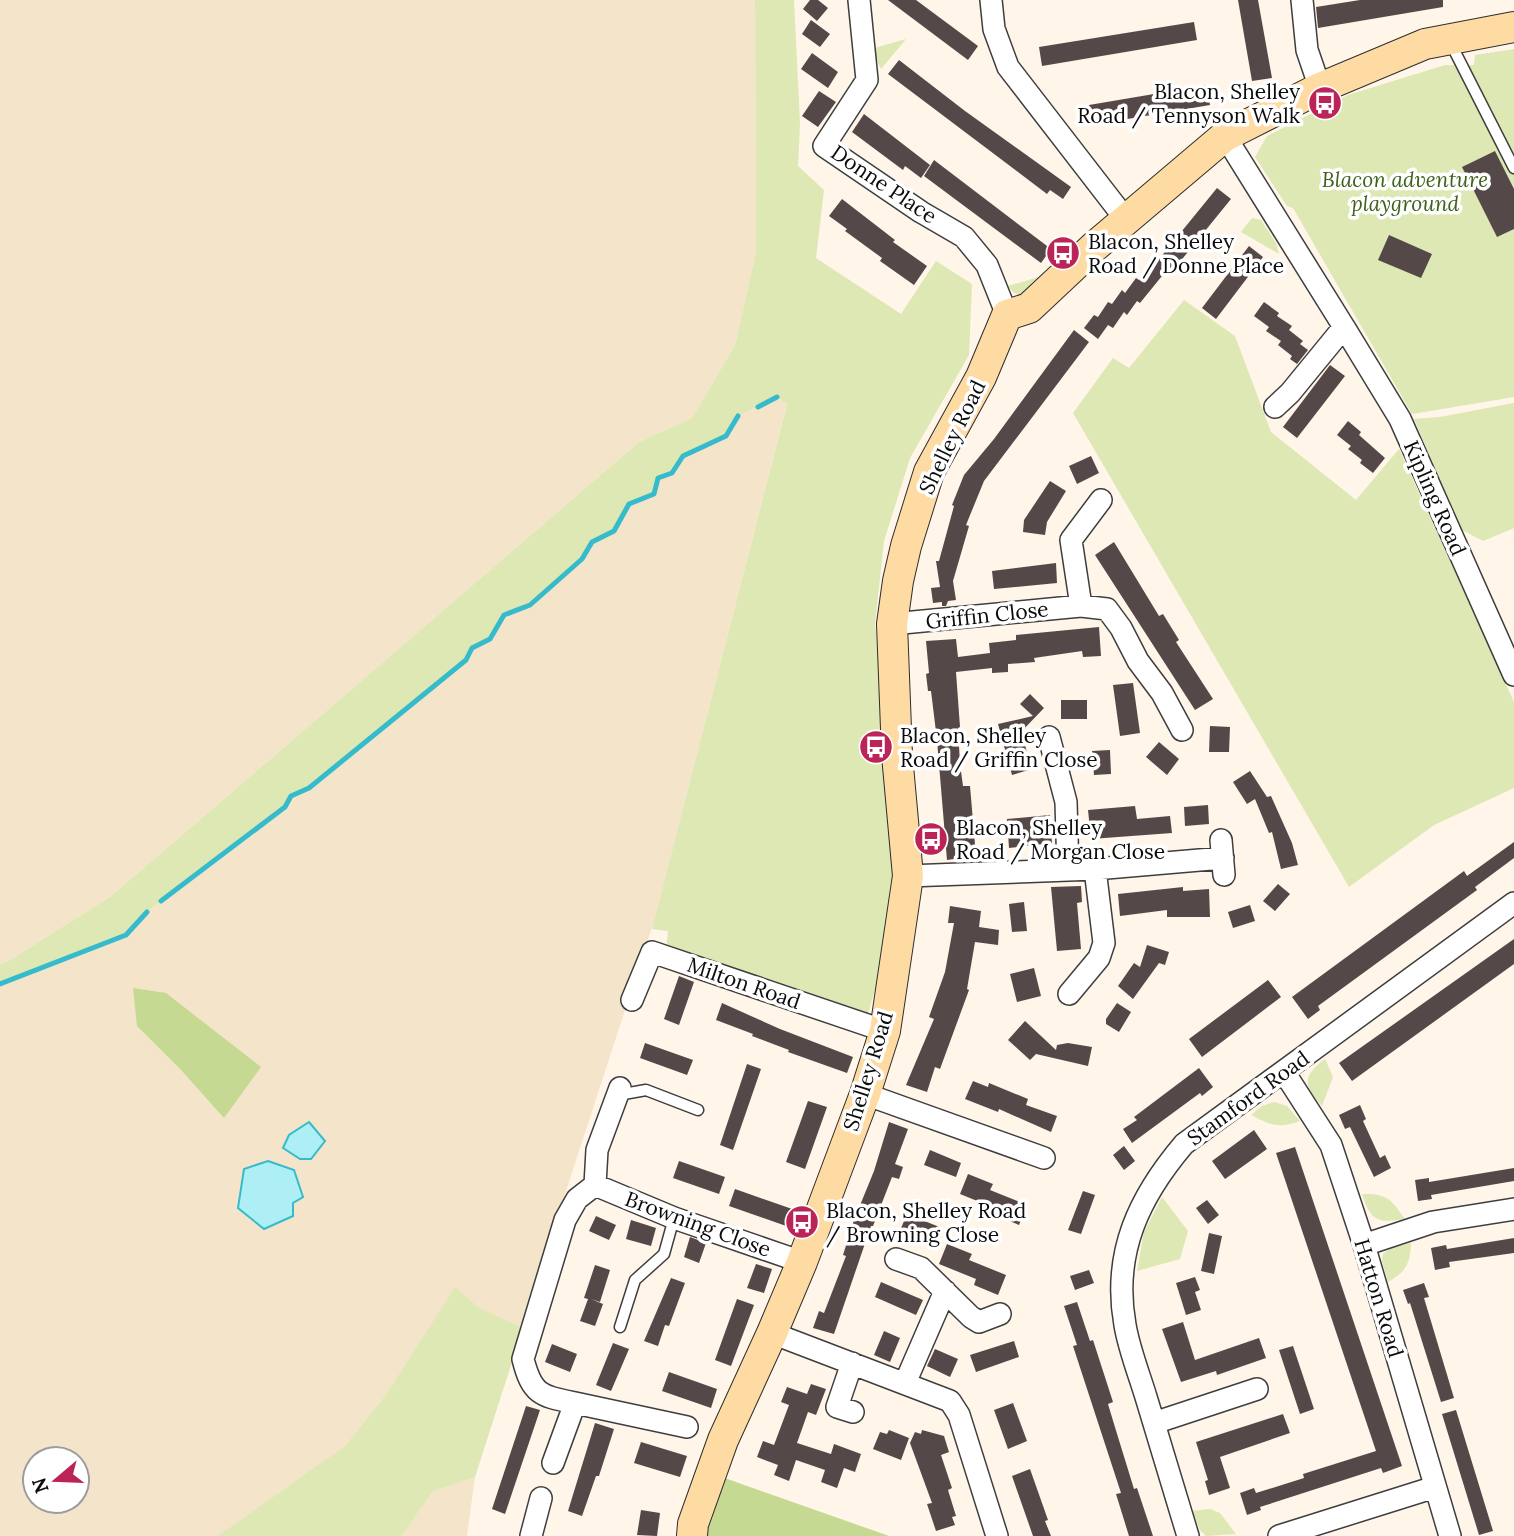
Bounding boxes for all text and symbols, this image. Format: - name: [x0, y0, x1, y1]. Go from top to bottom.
- place label: Blacon, Shelley Road / Tennyson Walk: [1077, 78, 1301, 129]
- bus stop icon: Blacon, Shelley Road / Tennyson Walk: [1306, 84, 1344, 122]
- street label: Donne Place: [826, 139, 942, 229]
- park label: Blacon adventure playground: [1322, 166, 1488, 217]
- place label: Blacon, Shelley Road / Donne Place: [1088, 228, 1284, 279]
- bus stop icon: Blacon, Shelley Road / Donne Place: [1044, 234, 1082, 272]
- street label: Shelley Road: [913, 375, 991, 499]
- street label: Kipling Road: [1398, 436, 1472, 560]
- street label: Griffin Close: [924, 595, 1050, 635]
- place label: Blacon, Shelley Road / Griffin Close: [900, 722, 1098, 773]
- bus stop icon: Blacon, Shelley Road / Griffin Close: [857, 728, 895, 766]
- place label: Blacon, Shelley Road / Morgan Close: [956, 814, 1165, 865]
- bus stop icon: Blacon, Shelley Road / Morgan Close: [912, 820, 950, 858]
- street label: Milton Road: [684, 951, 804, 1015]
- street label: Shelley Road: [837, 1008, 899, 1134]
- street label: Stamford Road: [1182, 1045, 1314, 1151]
- street label: Browning Close: [621, 1185, 775, 1263]
- place label: Blacon, Shelley Road / Browning Close: [826, 1197, 1026, 1248]
- bus stop icon: Blacon, Shelley Road / Browning Close: [783, 1203, 821, 1241]
- street label: Hatton Road: [1348, 1235, 1410, 1361]
- north arrow: [21, 1445, 91, 1515]
- text: N: [26, 1474, 54, 1496]

